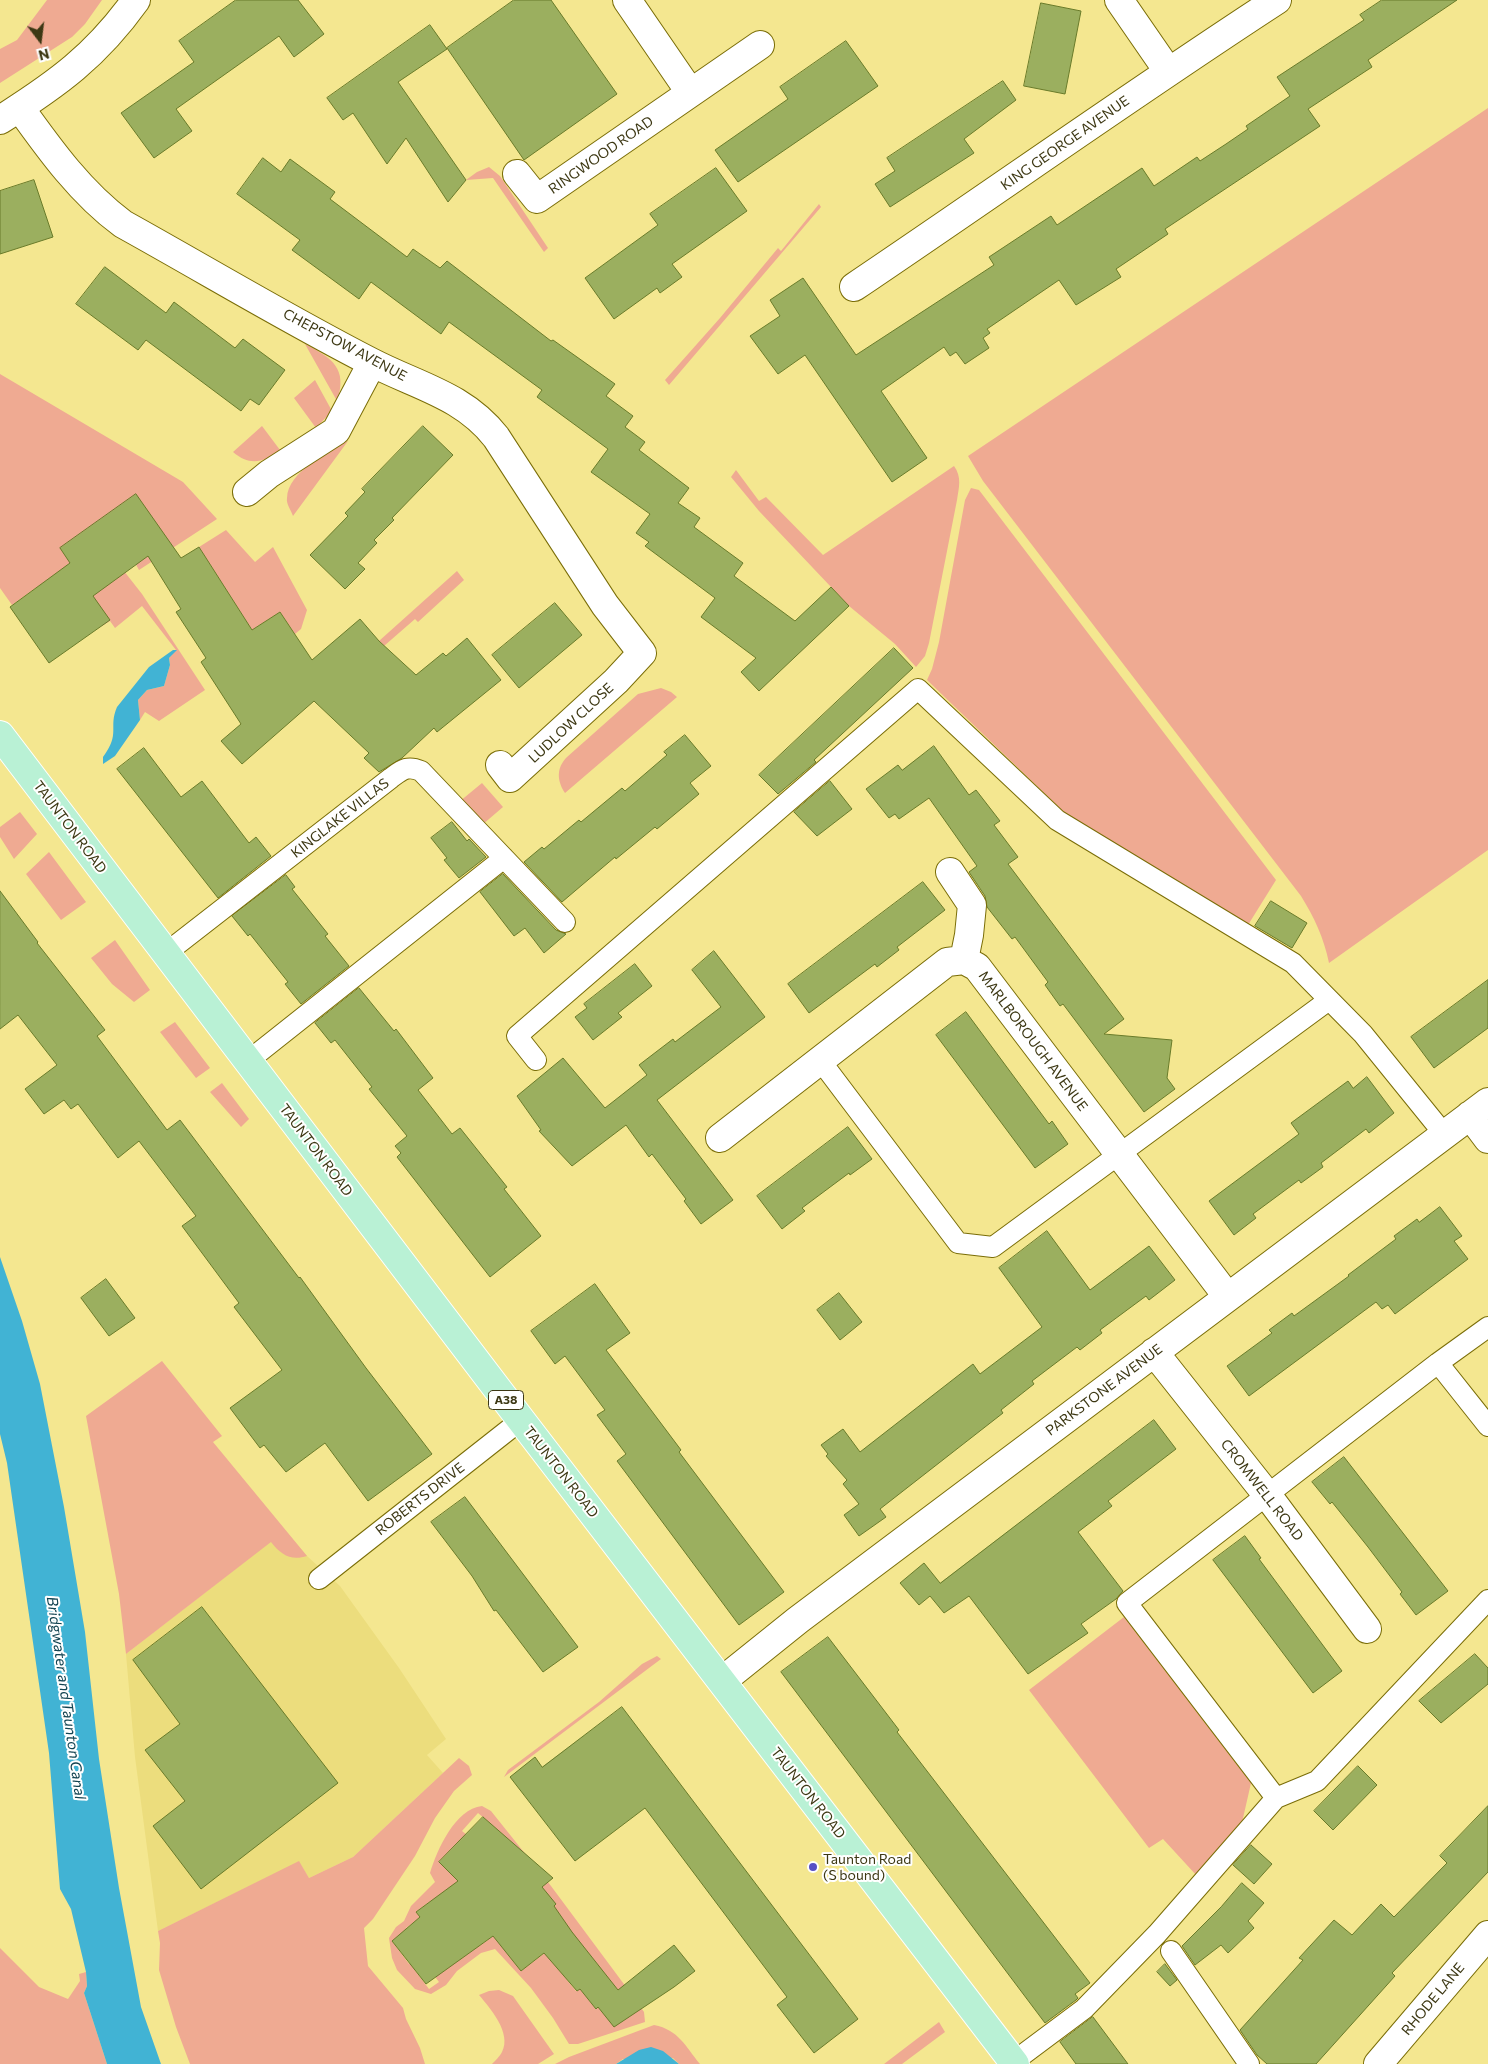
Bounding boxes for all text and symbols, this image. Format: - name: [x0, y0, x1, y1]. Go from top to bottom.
- north arrow: [15, 15, 65, 65]
- text: N: [37, 45, 51, 65]
- street label: KING GEORGE AVENUE: [998, 92, 1132, 194]
- street label: RINGWOOD ROAD: [545, 113, 657, 197]
- street label: CHEPSTOW AVENUE: [280, 305, 410, 385]
- street label: LUDLOW CLOSE: [525, 679, 617, 767]
- street label: KINGLAKE VILLAS: [288, 775, 392, 861]
- street label: TAUNTON ROAD: [30, 778, 110, 876]
- street label: MARLBOROUGH AVENUE: [975, 968, 1091, 1114]
- street label: TAUNTON ROAD: [276, 1101, 356, 1199]
- street label: PARKSTONE AVENUE: [1042, 1341, 1166, 1439]
- road number: A38: [488, 1390, 524, 1410]
- street label: TAUNTON ROAD: [520, 1423, 602, 1521]
- street label: CROMWELL ROAD: [1217, 1436, 1307, 1544]
- street label: ROBERTS DRIVE: [372, 1459, 468, 1539]
- water label: Bridgwater and Taunton Canal: [43, 1595, 89, 1801]
- street label: TAUNTON ROAD: [767, 1744, 849, 1842]
- place label: Taunton Road (S bound): [823, 1851, 911, 1884]
- marker: Taunton Road (S bound): [807, 1861, 819, 1873]
- street label: RHODE LANE: [1398, 1959, 1468, 2039]

